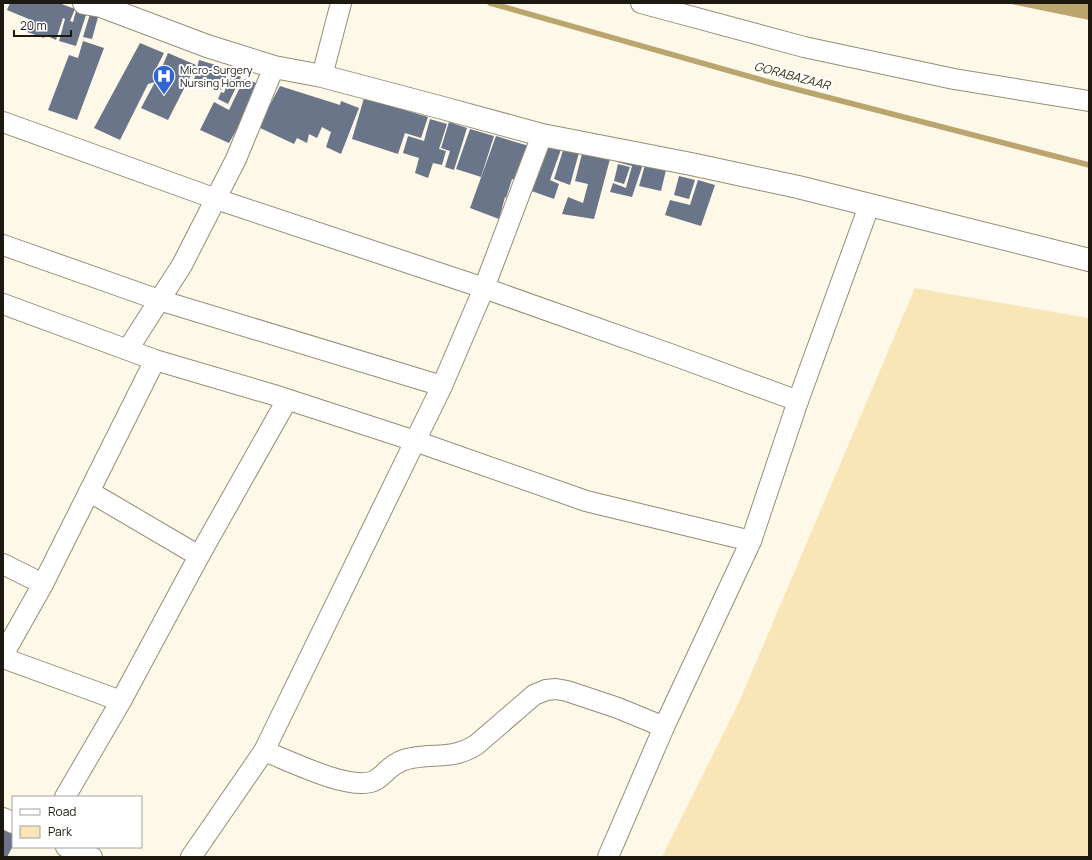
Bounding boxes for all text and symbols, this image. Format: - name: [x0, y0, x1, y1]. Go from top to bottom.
- scale bar: [14, 12, 71, 38]
- text: 20 m: [20, 17, 47, 34]
- water label: GORABAZAAR: [752, 57, 833, 94]
- place label: Micro-Surgery Nursing Home: [180, 62, 253, 90]
- hospital icon: Micro-Surgery Nursing Home: [151, 63, 177, 96]
- legend: [12, 796, 142, 848]
- text: Road: [48, 803, 76, 820]
- text: Park: [48, 823, 73, 840]

